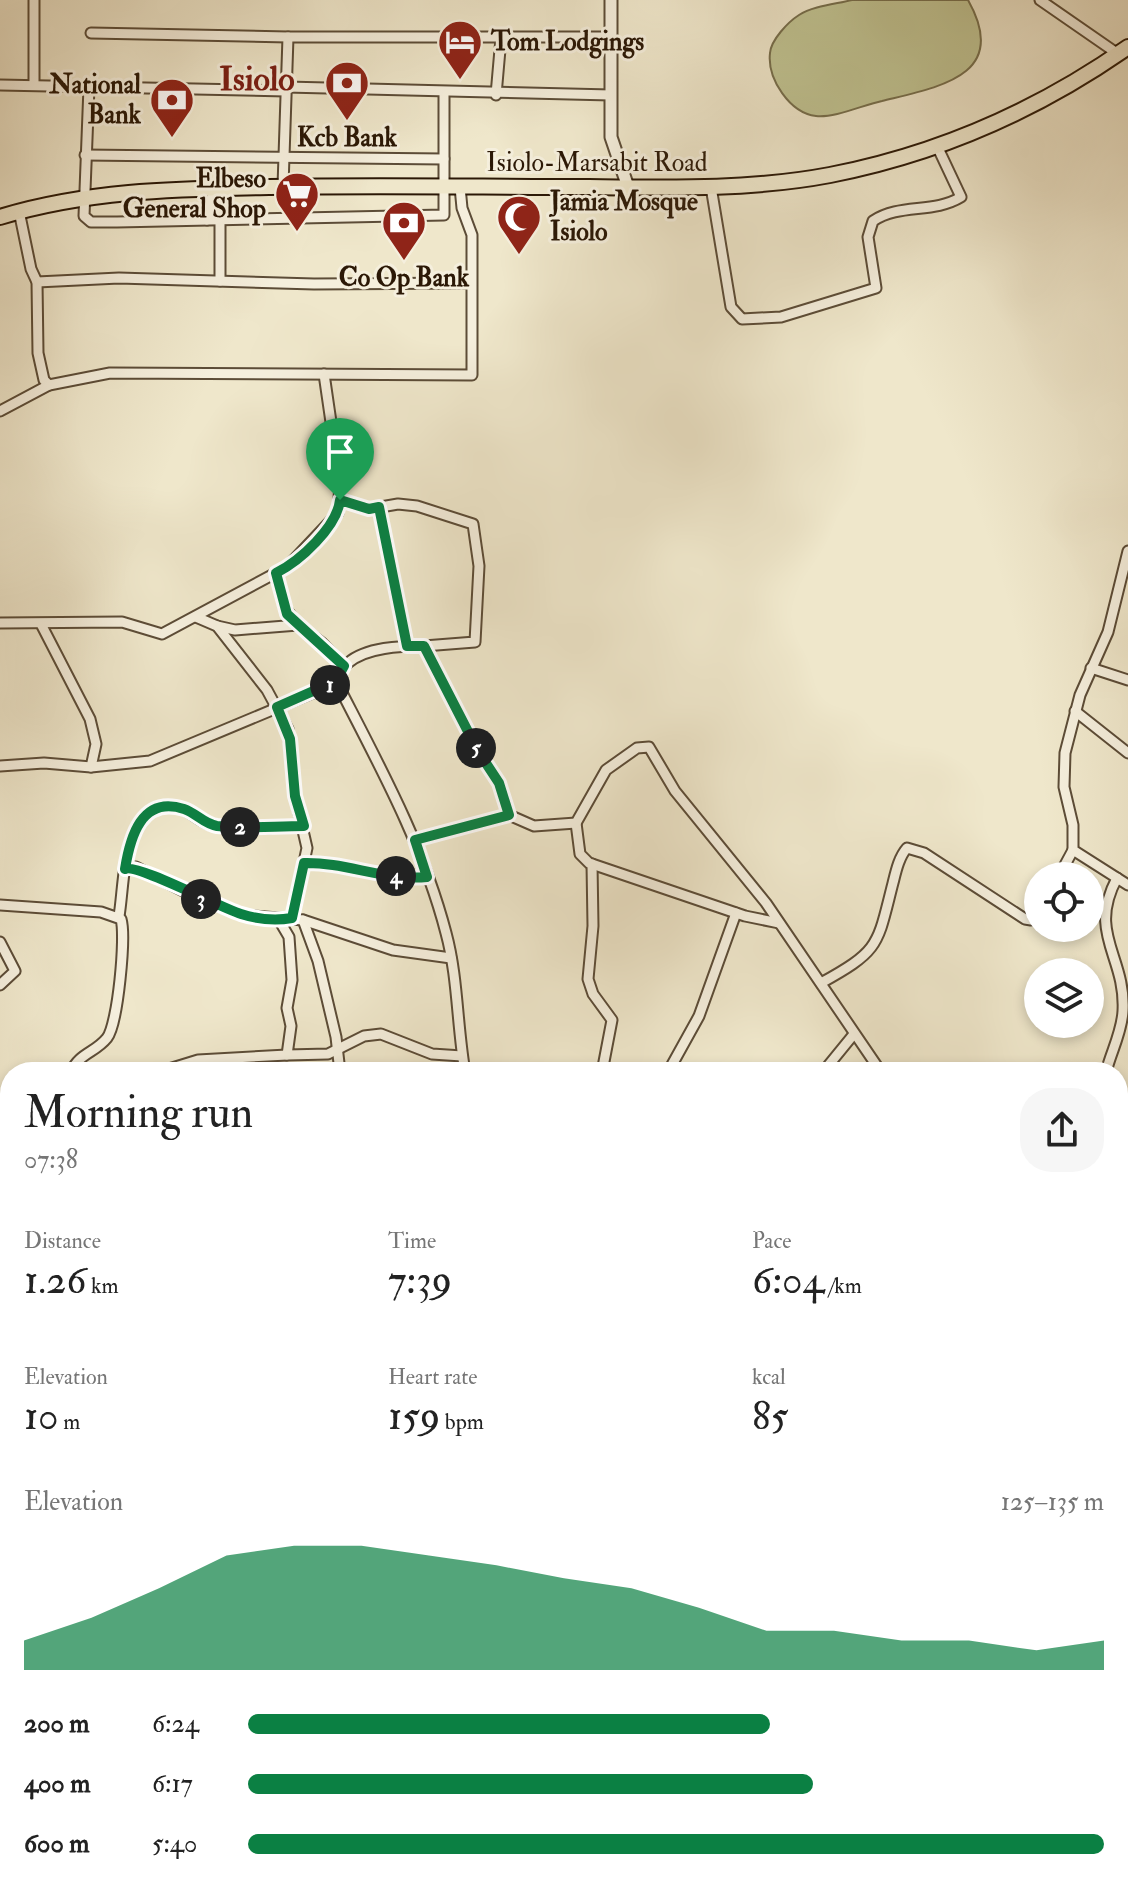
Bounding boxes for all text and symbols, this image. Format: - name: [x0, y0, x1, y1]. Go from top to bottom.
- hotel icon: Tom Lodgings: [436, 18, 484, 81]
- place label: Tom Lodgings: [490, 26, 644, 59]
- district label: Isiolo: [219, 58, 295, 101]
- bank icon: Kcb Bank: [323, 59, 371, 122]
- place label: National Bank: [48, 69, 142, 131]
- bank icon: National Bank: [148, 76, 196, 139]
- place label: Kcb Bank: [297, 122, 398, 154]
- street label: Isiolo-Marsabit Road: [486, 147, 708, 179]
- place label: Elbeso General Shop: [123, 163, 266, 226]
- supermarket icon: Elbeso General Shop: [273, 170, 321, 233]
- place label: Jamia Mosque Isiolo: [548, 186, 698, 248]
- mosque icon: Jamia Mosque Isiolo: [495, 193, 543, 256]
- bank icon: Co Op Bank: [380, 199, 428, 262]
- place label: Co Op Bank: [339, 262, 470, 295]
- pin: [306, 418, 374, 500]
- icon: arrive: [318, 430, 362, 474]
- pin: 1: [310, 665, 350, 705]
- text: 1: [326, 671, 334, 699]
- pin: 5: [456, 728, 496, 768]
- text: 5: [471, 734, 481, 762]
- pin: 2: [220, 807, 260, 847]
- text: 2: [234, 813, 246, 841]
- pin: 4: [376, 856, 416, 896]
- text: 4: [390, 862, 402, 890]
- map controls: [1024, 862, 1104, 1038]
- button: locate: [1024, 862, 1104, 942]
- pin: 3: [181, 879, 221, 919]
- text: 3: [197, 885, 205, 913]
- button: layers: [1024, 958, 1104, 1038]
- text: Morning run: [24, 1086, 253, 1141]
- button: share: [1020, 1088, 1104, 1172]
- text: 07:38: [24, 1144, 78, 1176]
- text: Distance: [24, 1227, 101, 1255]
- text: Time: [388, 1227, 436, 1255]
- text: Pace: [752, 1227, 791, 1255]
- text: 1.26: [24, 1255, 86, 1306]
- text: 7:39: [388, 1255, 452, 1306]
- text: 6:04: [752, 1255, 824, 1306]
- text: km: [86, 1272, 119, 1300]
- text: /km: [824, 1272, 862, 1300]
- text: Elevation: [24, 1363, 108, 1391]
- text: Heart rate: [388, 1363, 478, 1391]
- text: kcal: [752, 1363, 786, 1391]
- text: 10: [24, 1391, 59, 1442]
- text: 159: [388, 1391, 440, 1442]
- text: 85: [752, 1391, 788, 1442]
- text: m: [59, 1408, 80, 1436]
- text: bpm: [440, 1408, 484, 1436]
- text: Elevation: [24, 1486, 123, 1518]
- text: 125–135 m: [1001, 1486, 1104, 1518]
- text: 200 m: [24, 1708, 89, 1740]
- text: 6:24: [152, 1708, 199, 1740]
- text: 400 m: [24, 1768, 90, 1800]
- text: 6:17: [152, 1768, 193, 1800]
- text: 600 m: [24, 1828, 89, 1860]
- text: 5:40: [152, 1828, 197, 1860]

